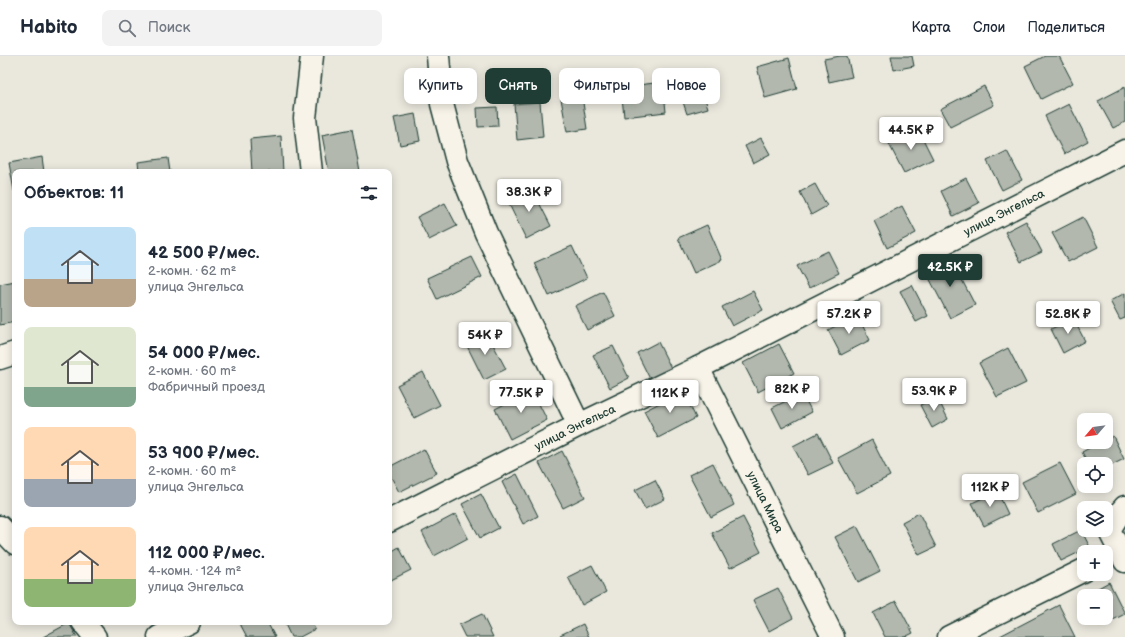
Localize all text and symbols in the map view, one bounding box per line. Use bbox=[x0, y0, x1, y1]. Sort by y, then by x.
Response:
search box bbox=[102, 10, 382, 46]
text: Habito bbox=[20, 16, 78, 39]
icon: search bbox=[116, 17, 138, 39]
text: Поиск bbox=[148, 18, 190, 37]
text: Карта bbox=[911, 19, 951, 36]
text: Слои bbox=[973, 19, 1005, 36]
text: Поделиться bbox=[1027, 19, 1105, 36]
chip: Купить bbox=[404, 68, 477, 104]
chip: Снять bbox=[485, 68, 551, 104]
chip: Фильтры bbox=[559, 68, 644, 104]
chip: Новое bbox=[652, 68, 720, 104]
pin: 44.5K ₽ bbox=[874, 117, 948, 151]
text: 44.5K ₽ bbox=[888, 122, 934, 138]
pin: 38.3K ₽ bbox=[492, 179, 566, 213]
icon: filters bbox=[358, 182, 380, 204]
text: Объектов: 11 bbox=[24, 183, 124, 203]
text: 38.3K ₽ bbox=[506, 184, 552, 200]
street label: улица Энгельса bbox=[961, 186, 1047, 240]
icon: home bbox=[56, 243, 104, 291]
text: 42 500 ₽/мес. bbox=[148, 243, 260, 263]
pin: 42.5K ₽ bbox=[913, 254, 987, 288]
text: 42.5K ₽ bbox=[927, 259, 973, 275]
text: 2-комн. · 62 m² bbox=[148, 263, 236, 279]
text: улица Энгельса bbox=[148, 279, 244, 295]
pin: 57.2K ₽ bbox=[812, 301, 886, 335]
pin: 52.8K ₽ bbox=[1031, 301, 1105, 335]
text: 57.2K ₽ bbox=[826, 306, 872, 322]
text: 52.8K ₽ bbox=[1045, 306, 1091, 322]
pin: 54K ₽ bbox=[457, 322, 513, 356]
text: 54K ₽ bbox=[467, 327, 503, 343]
icon: home bbox=[56, 343, 104, 391]
text: 54 000 ₽/мес. bbox=[148, 343, 260, 363]
text: 2-комн. · 60 m² bbox=[148, 363, 236, 379]
pin: 82K ₽ bbox=[764, 376, 820, 410]
pin: 53.9K ₽ bbox=[897, 378, 971, 412]
text: Фабричный проезд bbox=[148, 379, 265, 395]
pin: 77.5K ₽ bbox=[484, 380, 558, 414]
pin: 112K ₽ bbox=[637, 380, 703, 414]
text: 82K ₽ bbox=[774, 381, 810, 397]
text: 53.9K ₽ bbox=[911, 383, 957, 399]
text: 77.5K ₽ bbox=[499, 385, 543, 401]
text: 112K ₽ bbox=[651, 385, 689, 401]
street label: улица Энгельса bbox=[532, 402, 618, 454]
north arrow bbox=[1077, 413, 1113, 449]
map controls bbox=[1077, 413, 1113, 625]
icon: home bbox=[56, 443, 104, 491]
text: 53 900 ₽/мес. bbox=[148, 443, 259, 463]
button: locate bbox=[1077, 457, 1113, 493]
text: 2-комн. · 60 m² bbox=[148, 463, 236, 479]
street label: улица Мира bbox=[743, 469, 787, 536]
pin: 112K ₽ bbox=[957, 474, 1023, 508]
text: улица Энгельса bbox=[148, 479, 244, 495]
text: 112K ₽ bbox=[971, 479, 1009, 495]
button: layers bbox=[1077, 501, 1113, 537]
icon: home bbox=[56, 543, 104, 591]
text: 112 000 ₽/мес. bbox=[148, 543, 265, 563]
button: + bbox=[1077, 545, 1113, 581]
text: 4-комн. · 124 m² bbox=[148, 563, 241, 579]
text: улица Энгельса bbox=[148, 579, 244, 595]
button: − bbox=[1077, 589, 1113, 625]

